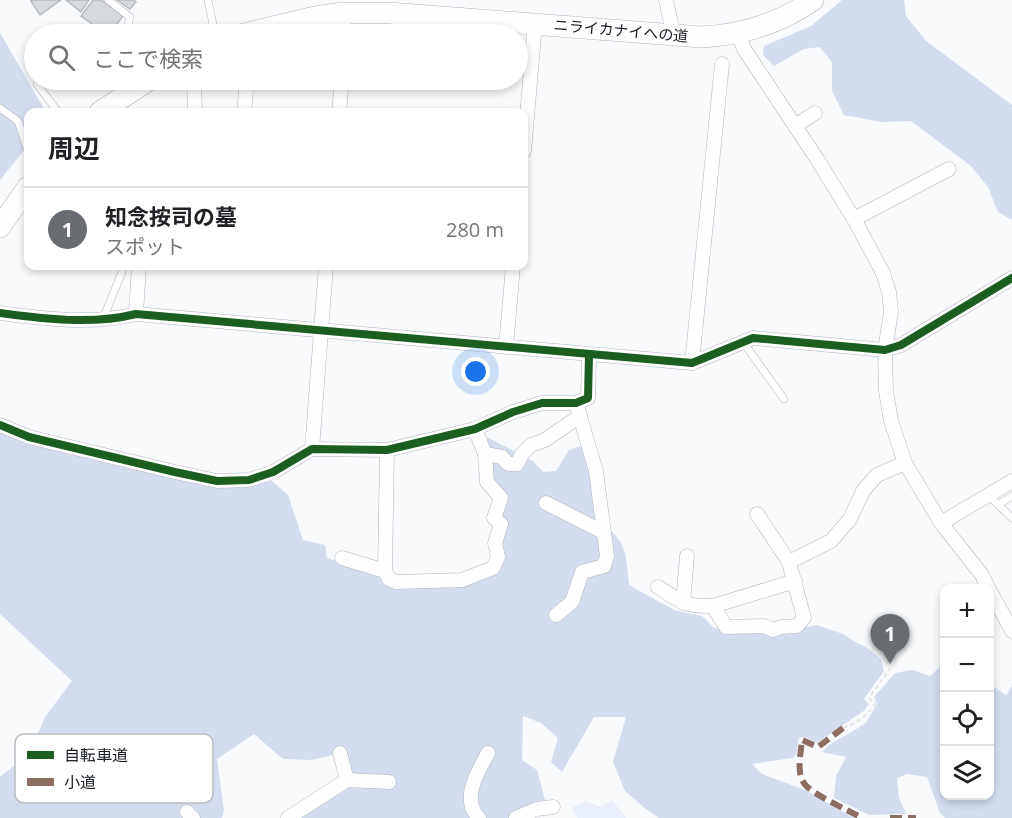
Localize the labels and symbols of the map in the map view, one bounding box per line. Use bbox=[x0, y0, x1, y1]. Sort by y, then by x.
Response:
street label: ニライカナイへの道 bbox=[553, 14, 689, 46]
your location bbox=[461, 357, 490, 386]
pin: 1 bbox=[870, 614, 910, 664]
legend bbox=[15, 734, 213, 803]
text: 自転車道 bbox=[64, 744, 128, 766]
text: 小道 bbox=[64, 771, 96, 793]

